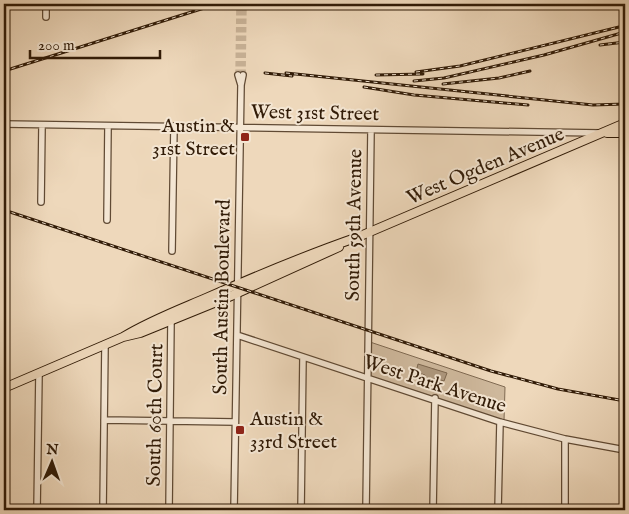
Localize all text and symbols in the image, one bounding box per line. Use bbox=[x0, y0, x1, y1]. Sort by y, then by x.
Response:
scale bar bbox=[30, 28, 160, 60]
text: 200 m bbox=[38, 36, 75, 55]
street label: West 31st Street bbox=[251, 100, 380, 127]
place label: Austin & 31st Street bbox=[152, 114, 235, 162]
street label: West Ogden Avenue bbox=[403, 122, 568, 211]
marker: Austin & 31st Street bbox=[239, 131, 251, 143]
street label: South 59th Avenue bbox=[341, 149, 368, 301]
street label: South Austin Boulevard bbox=[208, 199, 237, 395]
street label: South 60th Court bbox=[142, 343, 169, 487]
street label: West Park Avenue bbox=[360, 350, 509, 419]
place label: Austin & 33rd Street bbox=[249, 407, 337, 455]
marker: Austin & 33rd Street bbox=[234, 424, 246, 436]
north arrow bbox=[28, 436, 78, 486]
text: N bbox=[45, 441, 59, 459]

